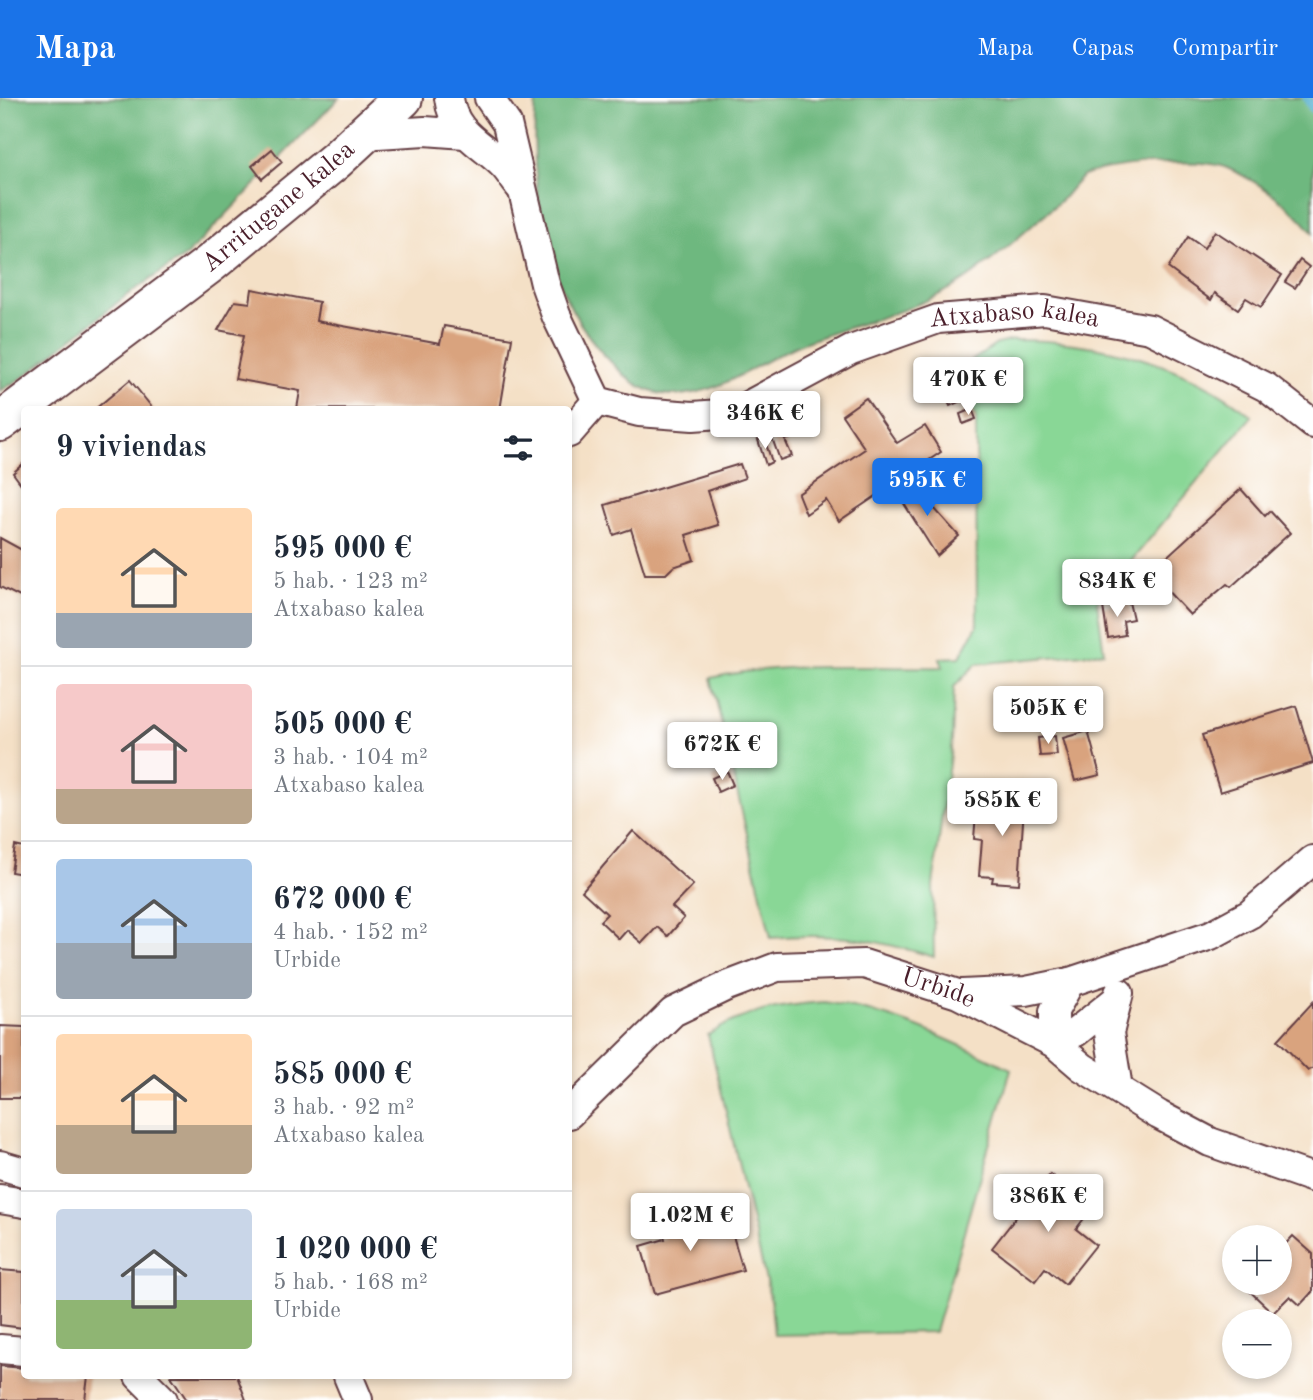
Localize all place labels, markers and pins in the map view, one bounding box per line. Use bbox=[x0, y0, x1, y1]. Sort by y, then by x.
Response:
pin: 470K € bbox=[911, 358, 1025, 417]
pin: 346K € bbox=[708, 392, 822, 451]
pin: 595K € bbox=[870, 458, 984, 518]
pin: 834K € bbox=[1060, 560, 1174, 619]
pin: 505K € bbox=[991, 686, 1105, 746]
pin: 672K € bbox=[665, 722, 779, 782]
pin: 585K € bbox=[945, 778, 1059, 838]
pin: 386K € bbox=[991, 1174, 1105, 1234]
pin: 1.02M € bbox=[625, 1194, 755, 1253]

